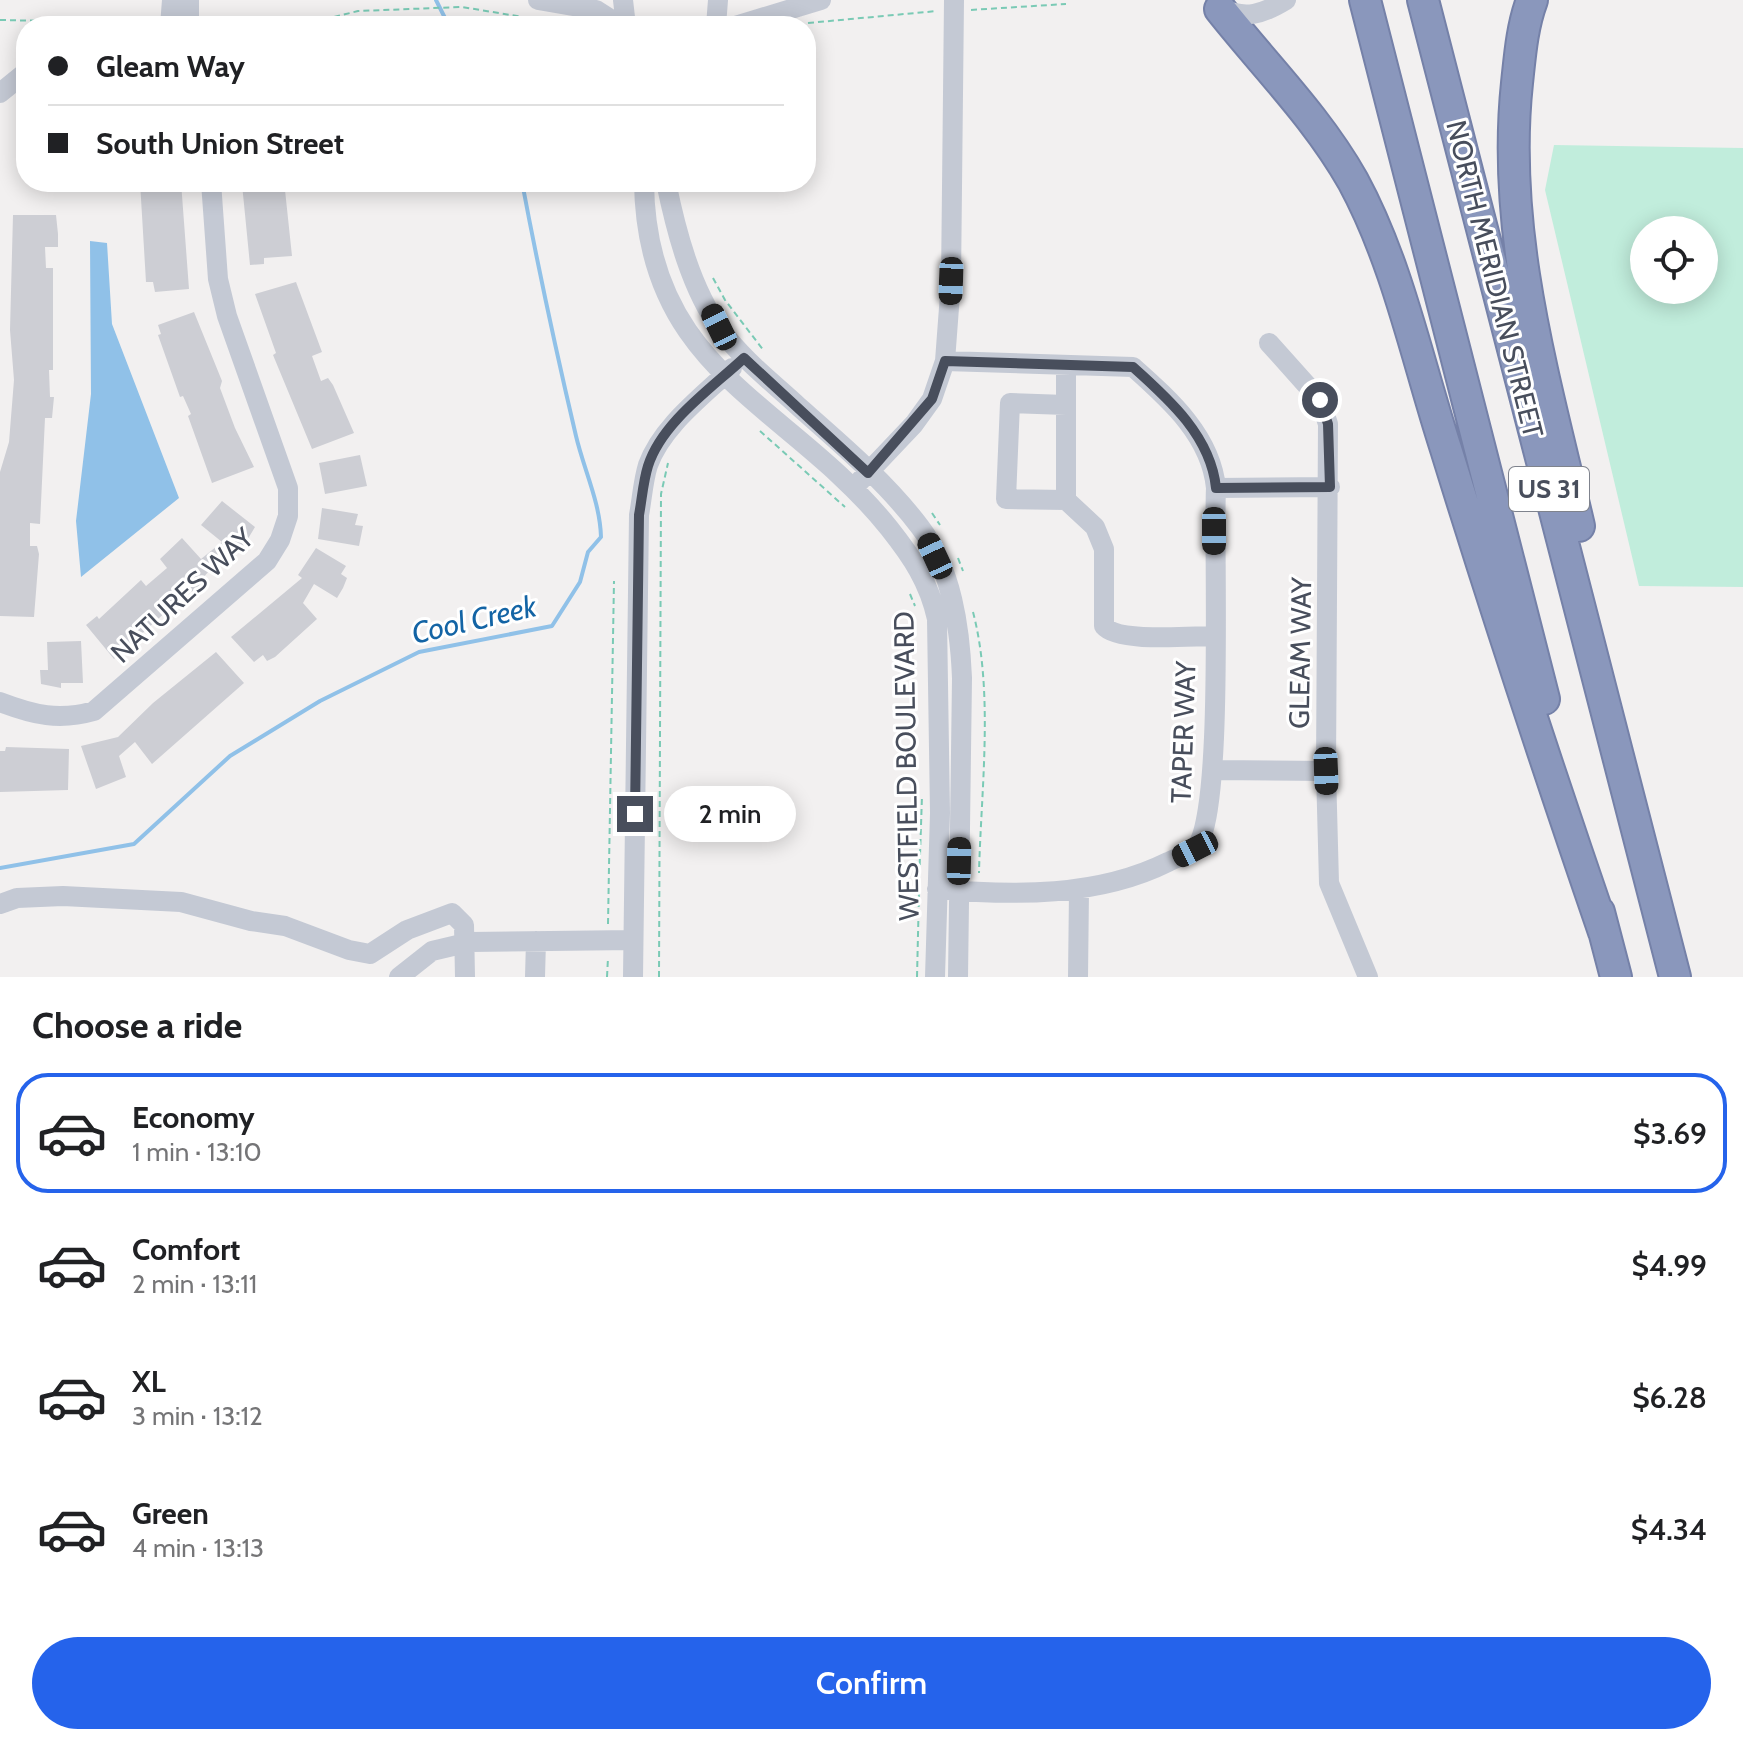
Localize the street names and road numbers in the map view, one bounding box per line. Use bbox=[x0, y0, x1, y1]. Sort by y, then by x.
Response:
street label: NORTH MERIDIAN STREET bbox=[1439, 117, 1551, 441]
road number: US 31 bbox=[1509, 467, 1589, 511]
street label: NATURES WAY bbox=[104, 520, 261, 670]
street label: GLEAM WAY bbox=[1282, 576, 1318, 729]
street label: WESTFIELD BOULEVARD bbox=[886, 611, 926, 921]
street label: TAPER WAY bbox=[1164, 659, 1203, 804]

